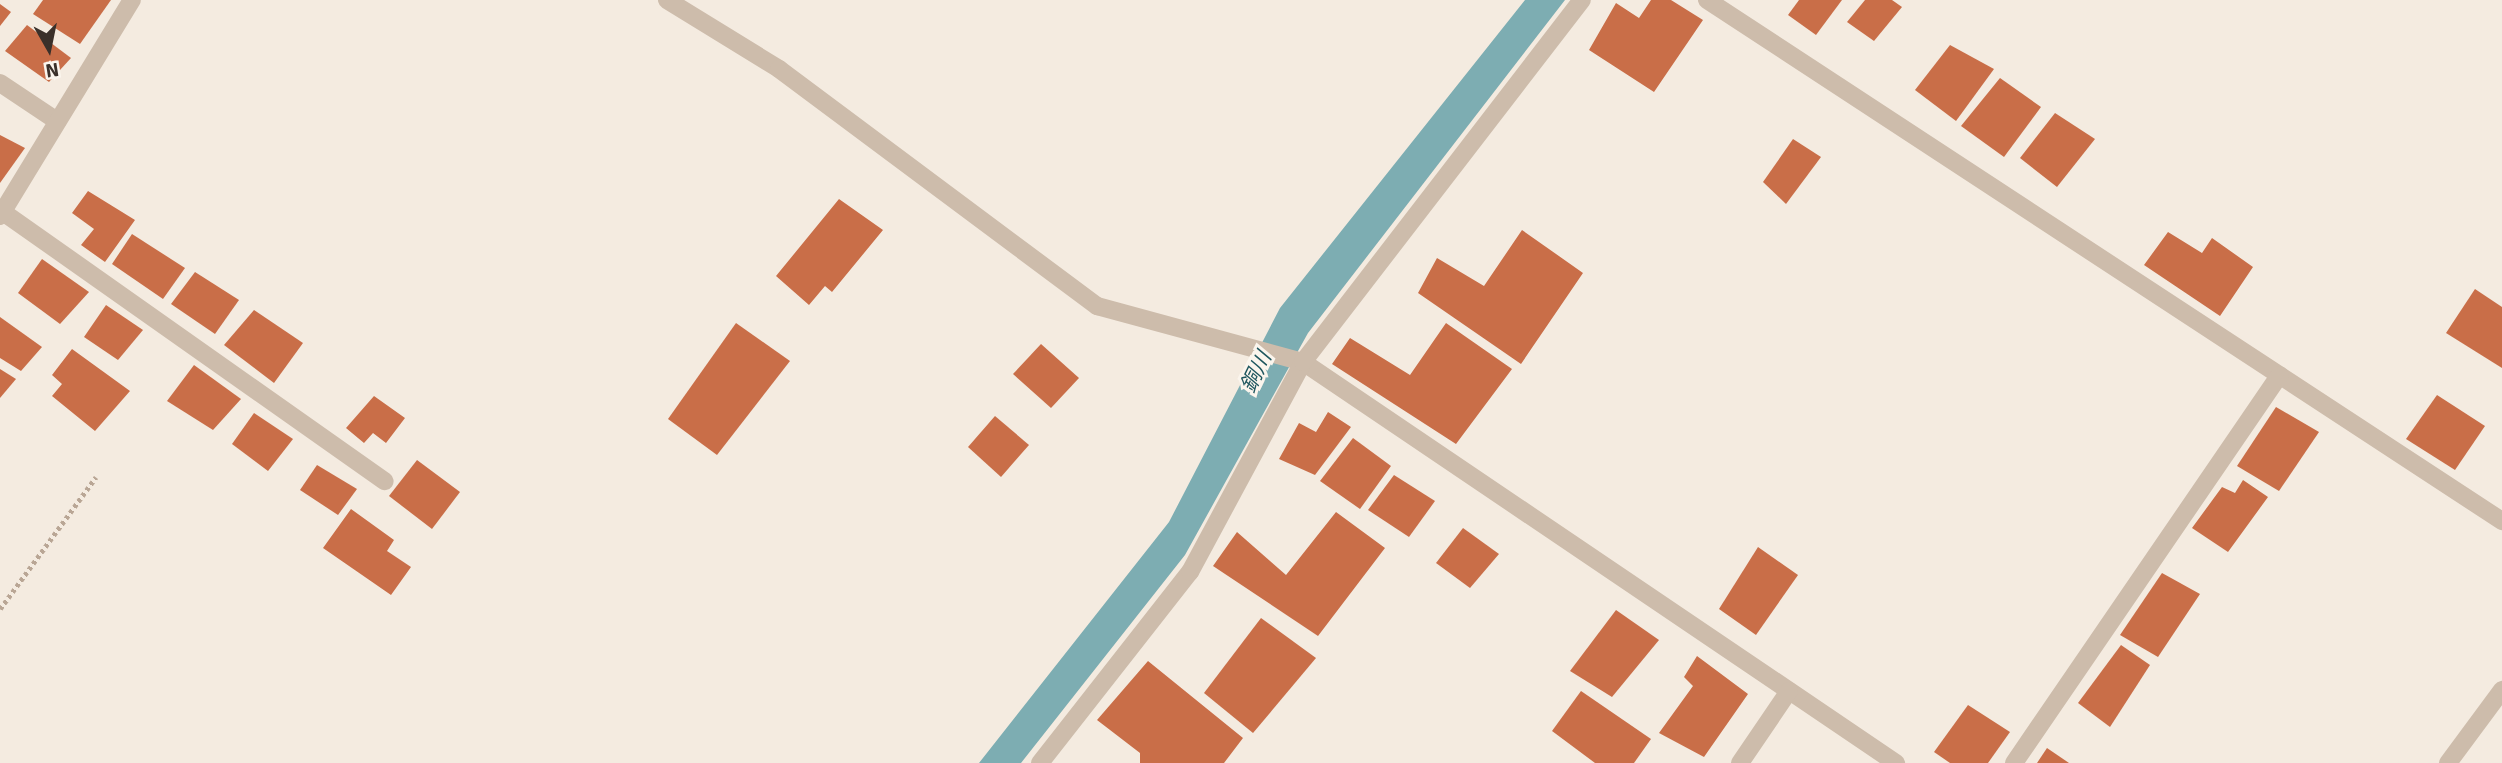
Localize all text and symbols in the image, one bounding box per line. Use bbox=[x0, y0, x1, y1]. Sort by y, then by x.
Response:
north arrow bbox=[14, 14, 84, 84]
text: N bbox=[44, 57, 61, 83]
water label: 銅川 bbox=[1235, 348, 1277, 396]

